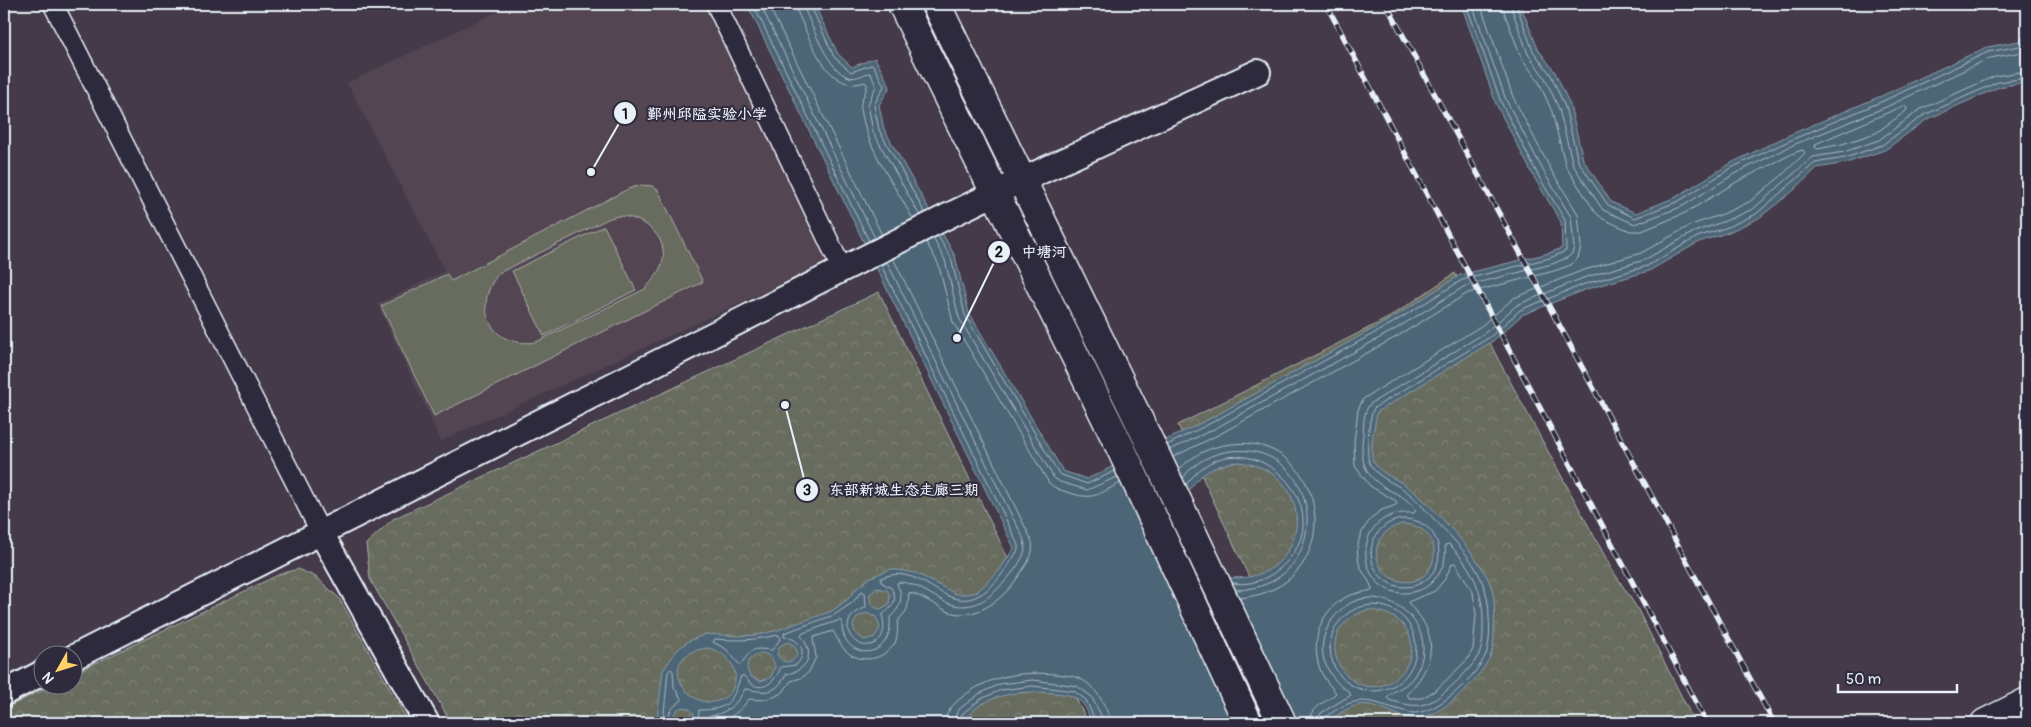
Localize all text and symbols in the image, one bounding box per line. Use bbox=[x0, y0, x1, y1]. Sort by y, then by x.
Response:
callout: 鄞州邱隘实验小学 bbox=[612, 98, 777, 128]
text: 1 bbox=[622, 105, 628, 124]
text: 鄞州邱隘实验小学 bbox=[647, 105, 767, 124]
callout: 中塘河 bbox=[987, 237, 1077, 267]
text: 2 bbox=[995, 243, 1003, 262]
text: 中塘河 bbox=[1021, 243, 1067, 262]
callout: 东部新城生态走廊三期 bbox=[794, 475, 989, 505]
text: 3 bbox=[803, 481, 811, 500]
text: 东部新城生态走廊三期 bbox=[829, 481, 979, 500]
north arrow bbox=[32, 644, 82, 694]
scale bar bbox=[1838, 662, 1957, 694]
text: N bbox=[39, 669, 58, 687]
text: 50 m bbox=[1846, 670, 1881, 689]

